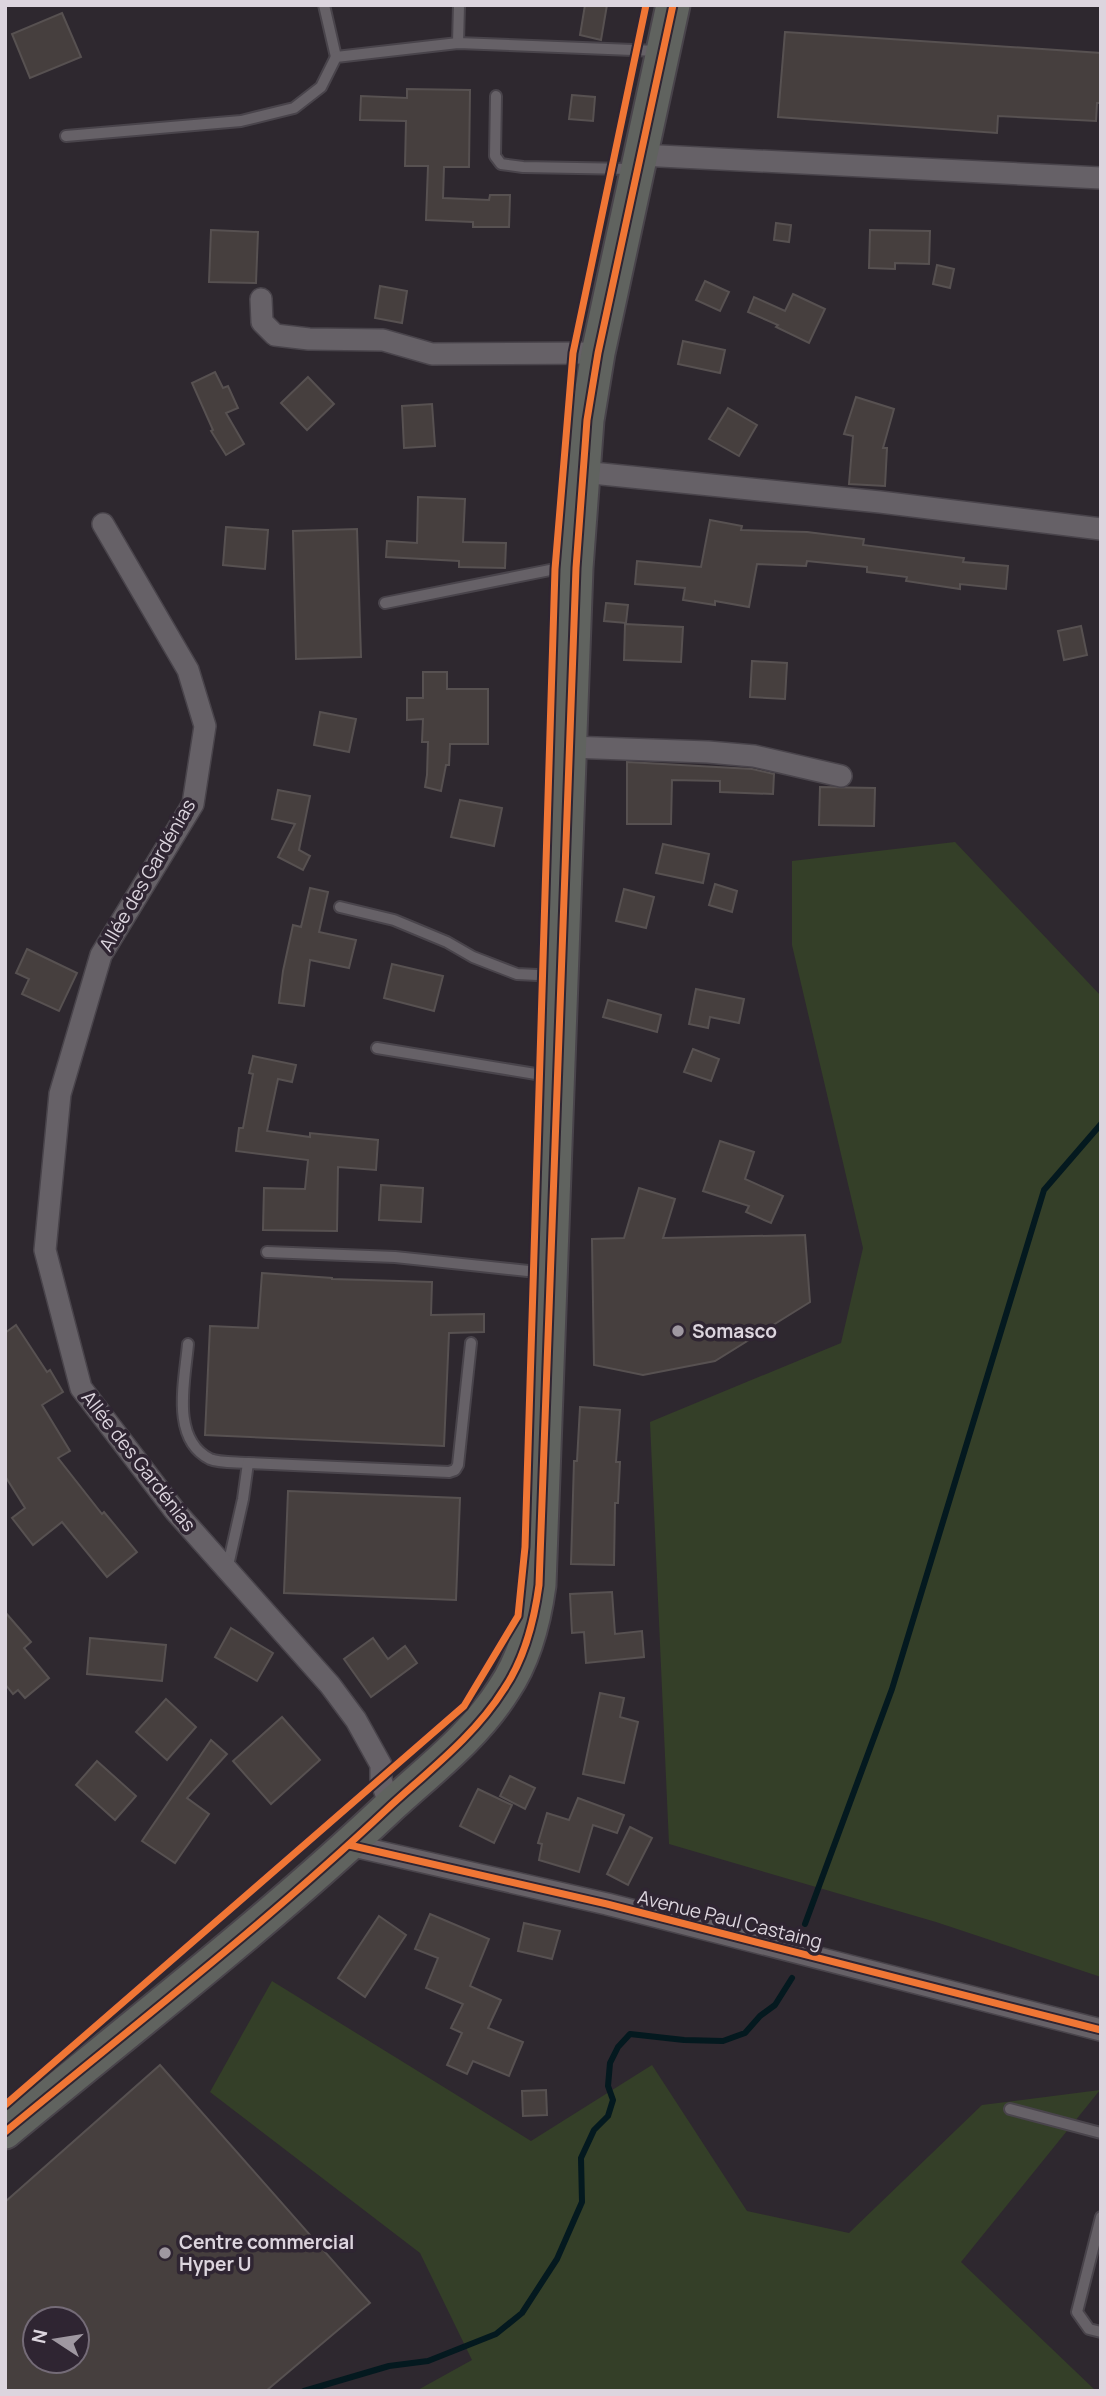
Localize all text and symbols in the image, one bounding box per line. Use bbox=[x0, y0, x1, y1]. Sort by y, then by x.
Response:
street label: Allée des Gardénias bbox=[93, 794, 201, 956]
place label: Somasco bbox=[692, 1318, 777, 1344]
marker: Somasco bbox=[670, 1323, 686, 1339]
street label: Allée des Gardénias bbox=[76, 1385, 202, 1537]
street label: Avenue Paul Castaing bbox=[635, 1883, 825, 1955]
place label: Centre commercial Hyper U bbox=[179, 2229, 354, 2277]
marker: Centre commercial Hyper U bbox=[157, 2245, 173, 2261]
north arrow bbox=[21, 2305, 91, 2375]
text: N bbox=[25, 2327, 54, 2346]

